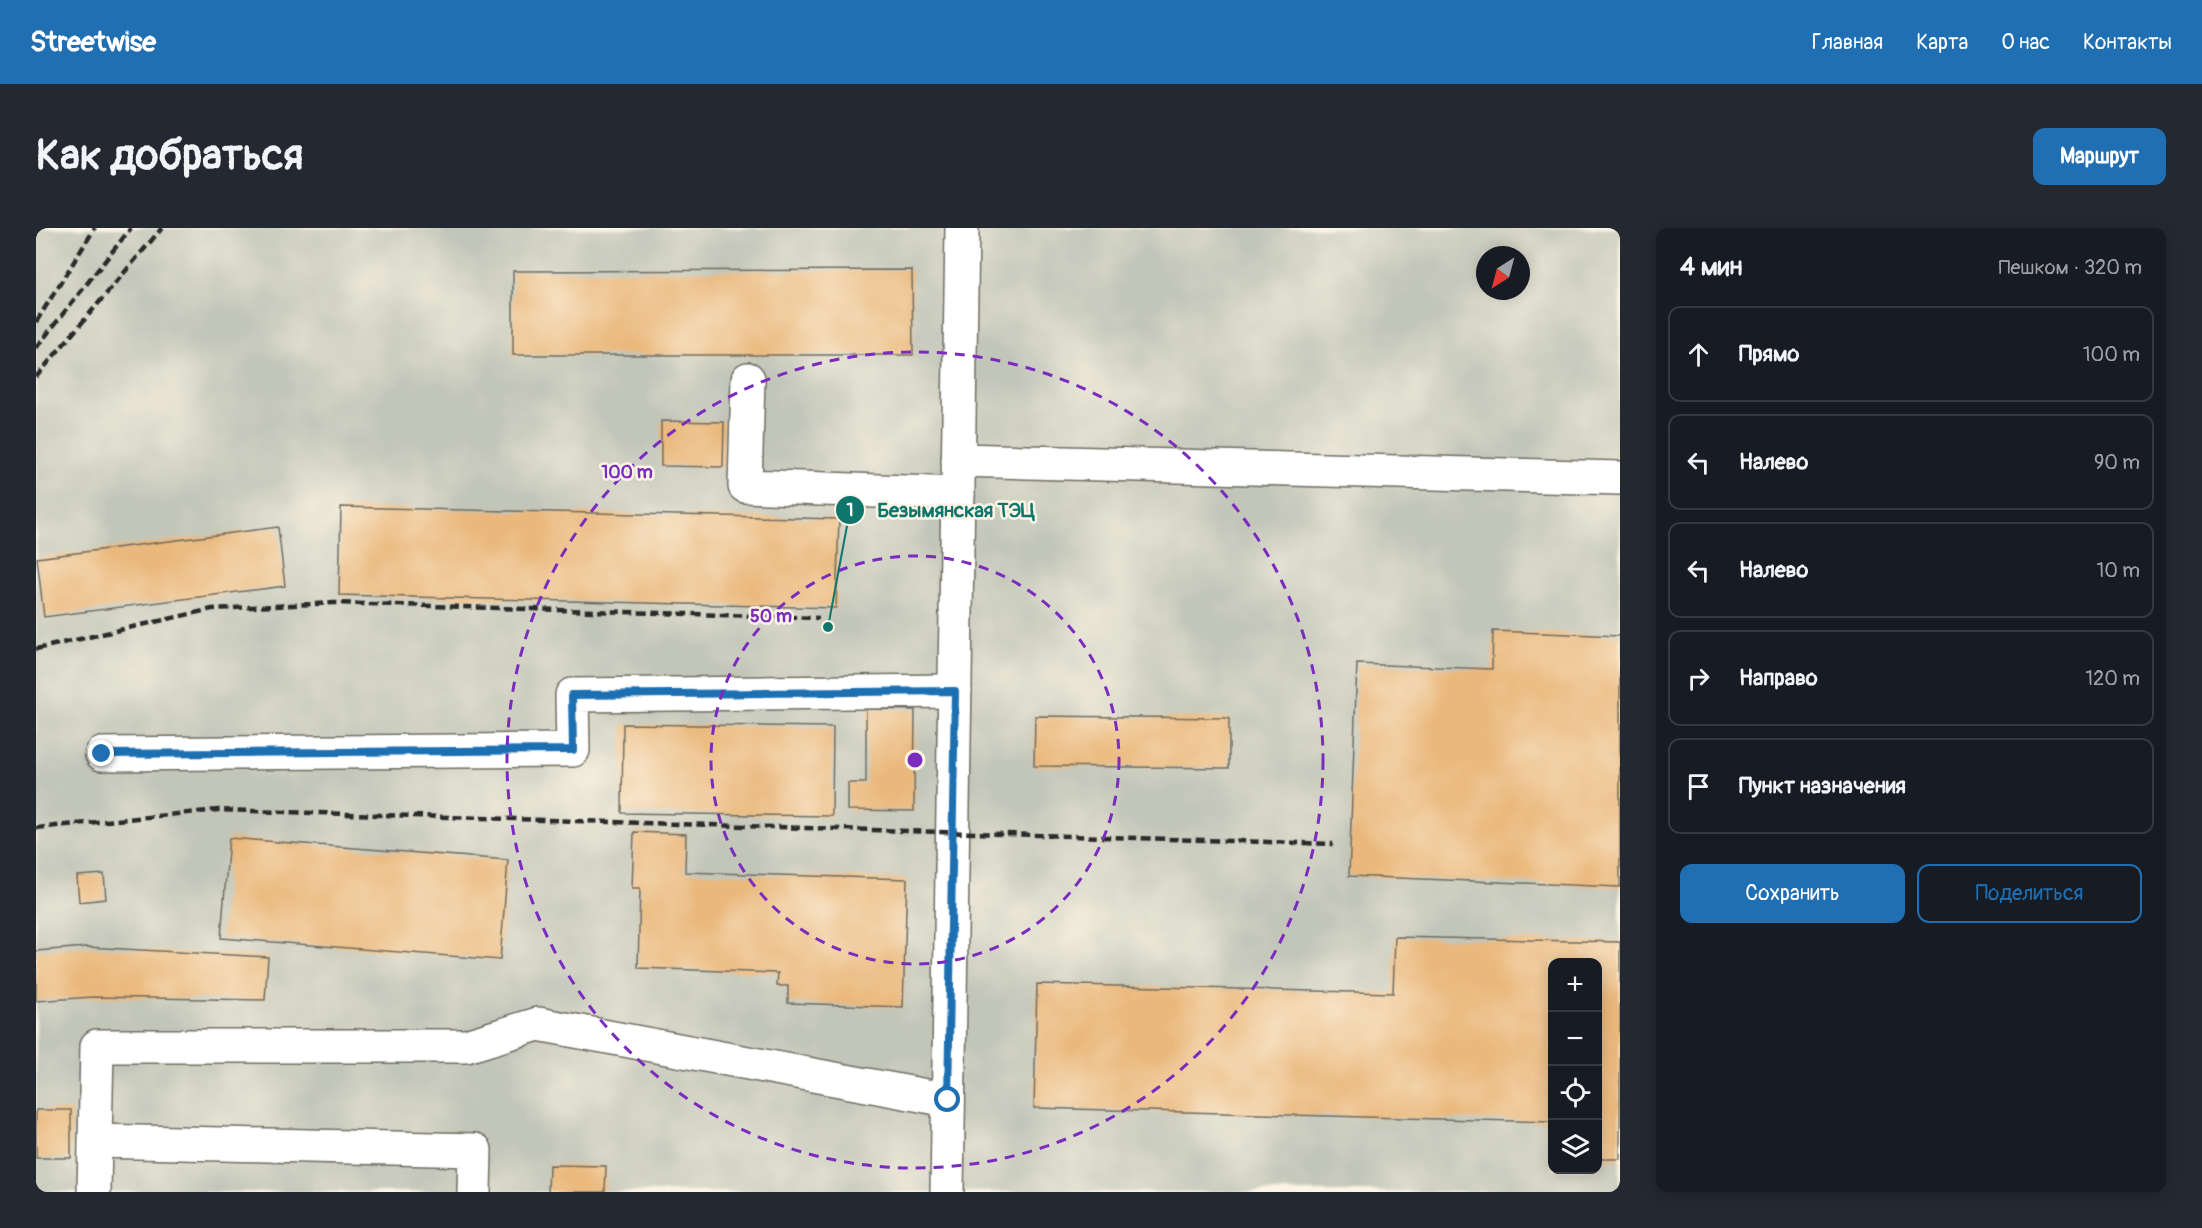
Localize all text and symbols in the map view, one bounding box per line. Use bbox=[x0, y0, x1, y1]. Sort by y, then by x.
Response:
text: Streetwise bbox=[30, 25, 156, 60]
text: Главная bbox=[1812, 29, 1883, 56]
text: Карта bbox=[1916, 29, 1968, 56]
text: О нас bbox=[2001, 29, 2050, 56]
text: Контакты bbox=[2083, 29, 2172, 56]
button: Маршрут bbox=[2033, 128, 2166, 185]
text: Как добраться bbox=[36, 130, 303, 182]
north arrow bbox=[1476, 246, 1530, 300]
text: 4 мин bbox=[1680, 251, 1742, 283]
text: Пешком · 320 m bbox=[1999, 255, 2142, 280]
icon: ahead bbox=[1682, 338, 1715, 371]
text: Прямо bbox=[1739, 340, 1799, 368]
text: 100 m bbox=[2083, 342, 2140, 367]
icon: left bbox=[1682, 446, 1715, 479]
text: Налево bbox=[1739, 448, 1808, 476]
text: 90 m bbox=[2094, 450, 2140, 475]
text: 100 m bbox=[601, 461, 653, 484]
callout: Безымянская ТЭЦ bbox=[835, 491, 1047, 529]
text: Безымянская ТЭЦ bbox=[877, 498, 1036, 523]
text: 1 bbox=[846, 499, 854, 522]
icon: left bbox=[1682, 554, 1715, 587]
text: Налево bbox=[1739, 556, 1808, 584]
text: 10 m bbox=[2096, 558, 2140, 583]
text: 50 m bbox=[750, 605, 792, 628]
icon: right bbox=[1682, 662, 1715, 695]
text: Направо bbox=[1739, 664, 1818, 692]
text: 120 m bbox=[2085, 666, 2140, 691]
route end bbox=[88, 740, 114, 766]
centre of rings bbox=[905, 750, 925, 770]
icon: arrive bbox=[1682, 770, 1715, 803]
text: Пункт назначения bbox=[1739, 772, 1906, 800]
button: Сохранить bbox=[1680, 864, 1905, 923]
button: Поделиться bbox=[1917, 864, 2142, 923]
map controls bbox=[1548, 958, 1602, 1174]
button: + bbox=[1548, 958, 1602, 1012]
button: − bbox=[1548, 1012, 1602, 1066]
button: locate bbox=[1548, 1066, 1602, 1120]
route start bbox=[934, 1086, 960, 1112]
button: layers bbox=[1548, 1120, 1602, 1174]

